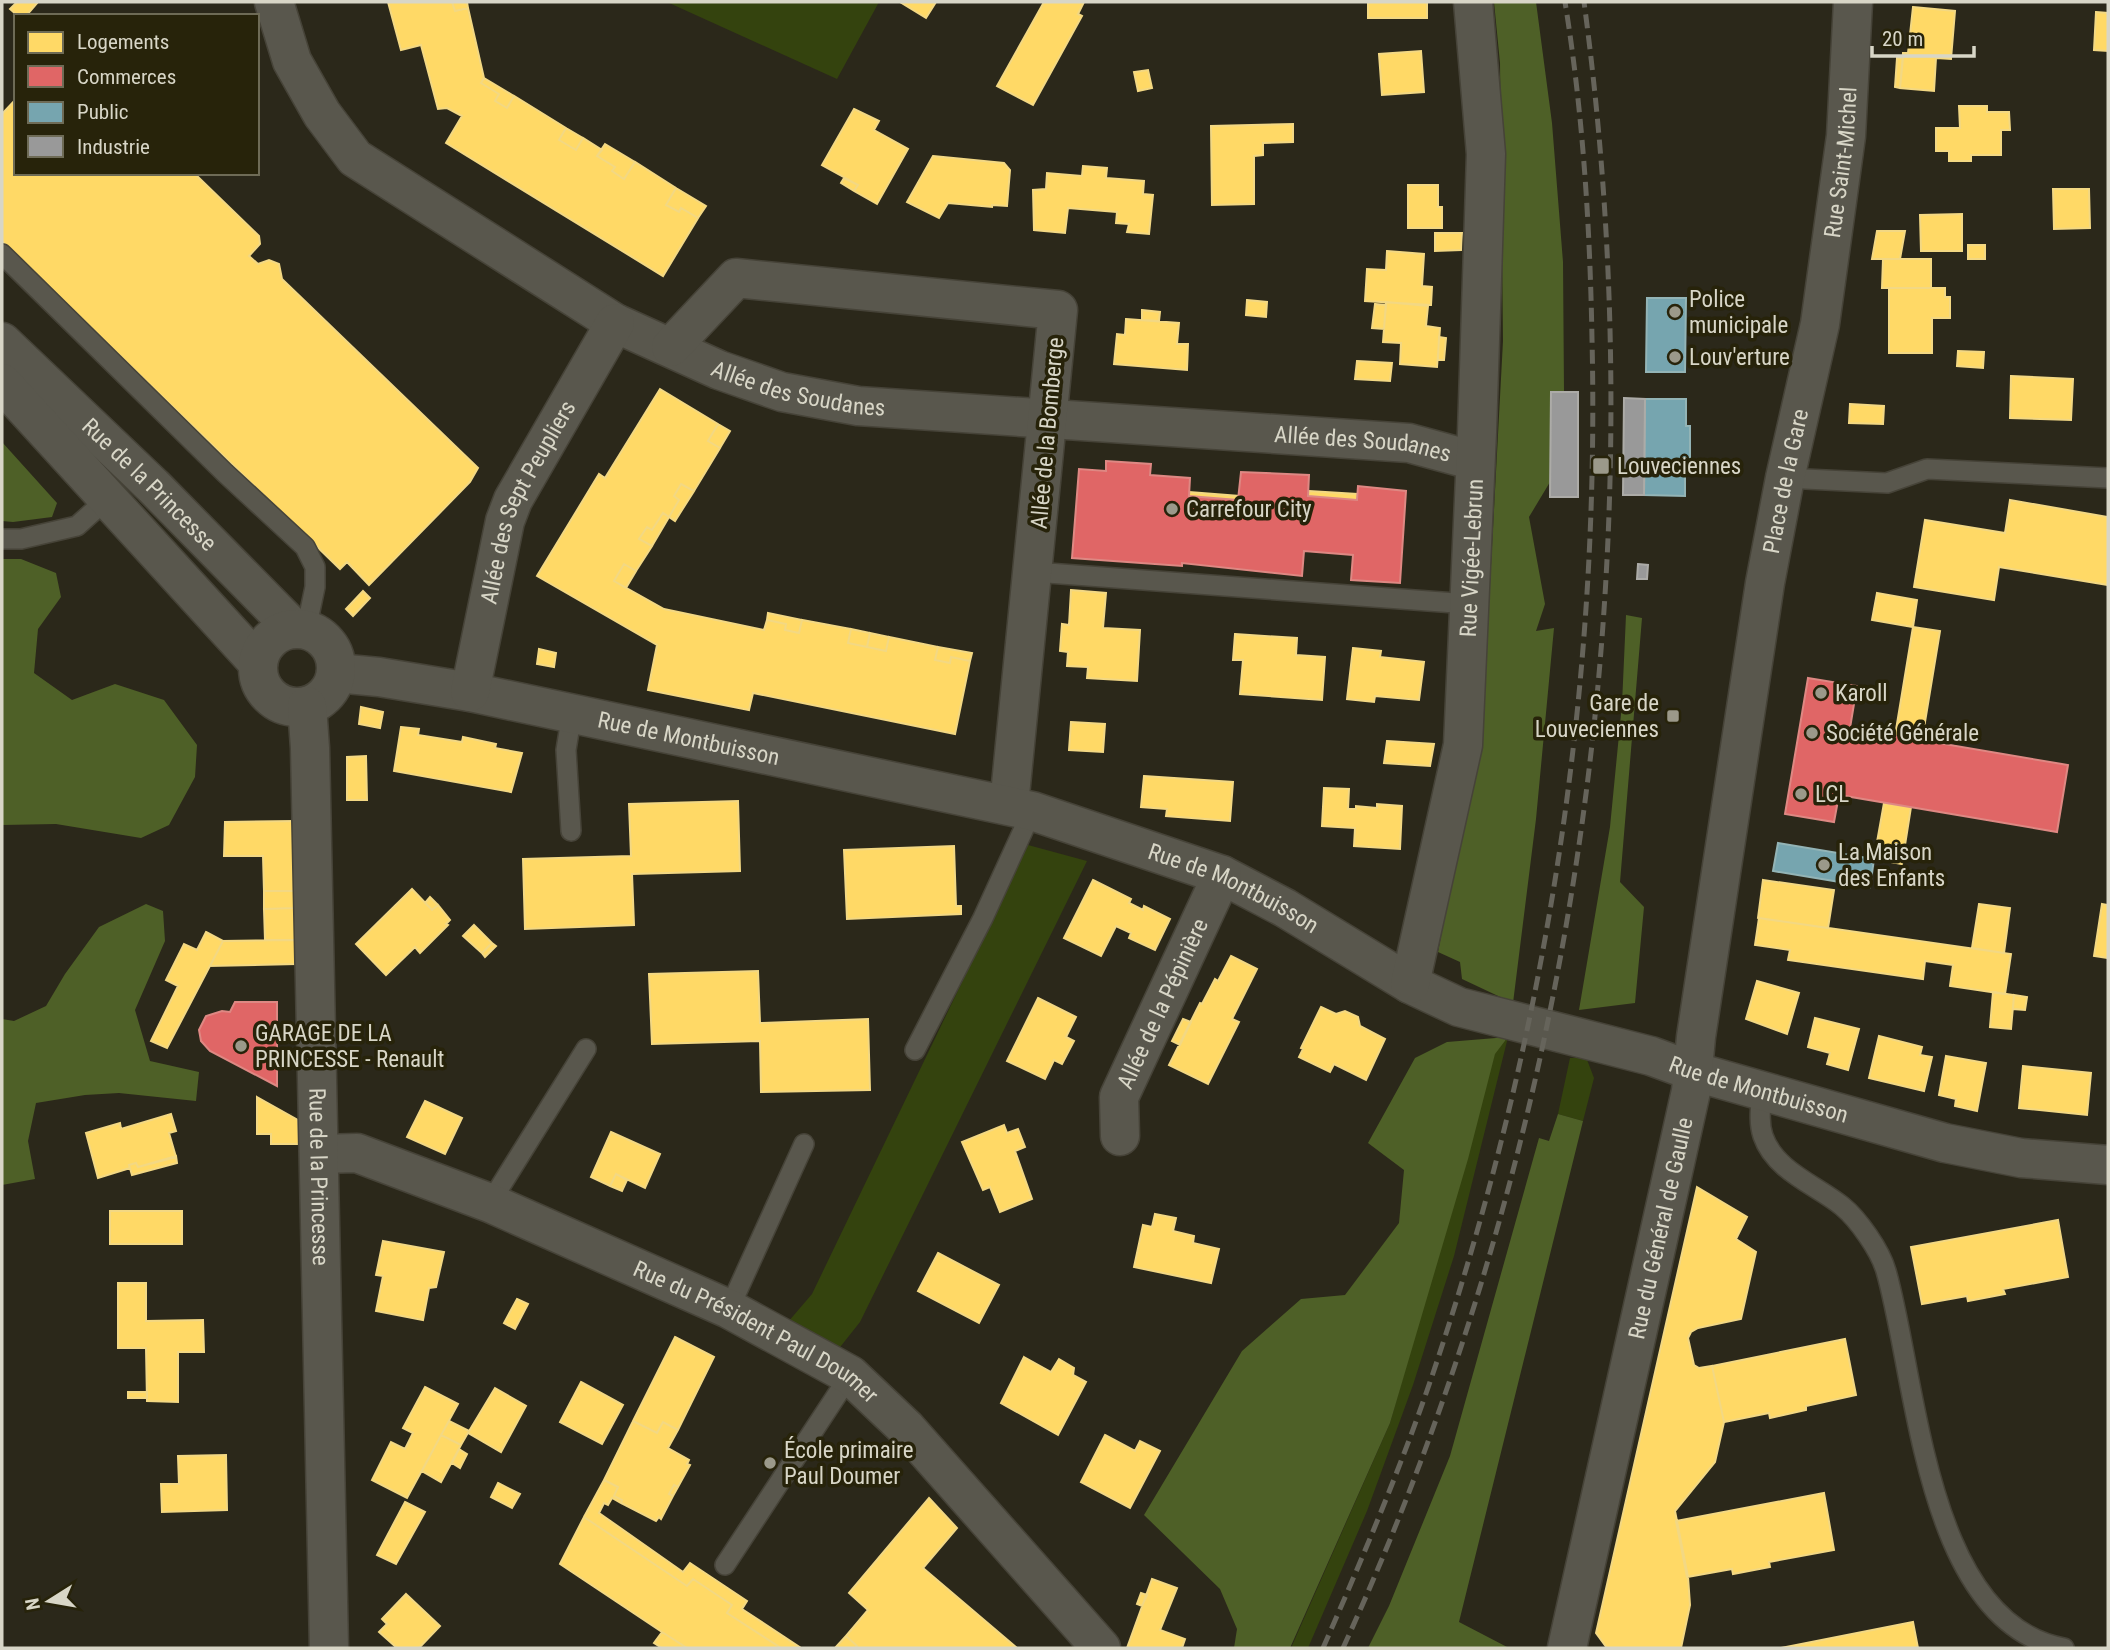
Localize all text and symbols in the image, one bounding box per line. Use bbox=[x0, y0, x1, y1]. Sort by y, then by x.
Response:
legend bbox=[14, 14, 259, 175]
scale bar bbox=[1872, 14, 1974, 58]
text: 20 m bbox=[1882, 27, 1923, 51]
text: Logements bbox=[77, 30, 169, 54]
text: Commerces bbox=[77, 65, 176, 89]
street label: Rue Saint-Michel bbox=[1819, 86, 1863, 240]
text: Public bbox=[77, 100, 129, 124]
text: Industrie bbox=[77, 135, 150, 159]
place label: Police municipale bbox=[1689, 286, 1788, 339]
marker: Police municipale bbox=[1667, 304, 1683, 320]
street label: Allée de la Bomberge bbox=[1026, 336, 1069, 530]
place label: Louv'erture bbox=[1689, 344, 1790, 371]
marker: Louv'erture bbox=[1667, 349, 1683, 365]
street label: Allée des Soudanes bbox=[707, 355, 886, 422]
street label: Allée des Sept Peupliers bbox=[475, 396, 581, 606]
street label: Place de la Gare bbox=[1758, 406, 1814, 556]
street label: Rue de la Princesse bbox=[76, 413, 222, 557]
street label: Allée des Soudanes bbox=[1273, 421, 1454, 468]
place label: Louveciennes bbox=[1617, 453, 1741, 480]
marker: Louveciennes bbox=[1591, 456, 1611, 476]
street label: Rue Vigée-Lebrun bbox=[1455, 478, 1489, 638]
place label: Carrefour City bbox=[1186, 496, 1312, 523]
marker: Carrefour City bbox=[1164, 501, 1180, 517]
place label: Karoll bbox=[1835, 680, 1887, 707]
marker: Karoll bbox=[1813, 685, 1829, 701]
place label: Gare de Louveciennes bbox=[1535, 690, 1659, 743]
street label: Rue de Montbuisson bbox=[595, 706, 782, 771]
marker: Gare de Louveciennes bbox=[1665, 708, 1681, 724]
place label: Société Générale bbox=[1826, 720, 1979, 747]
marker: Société Générale bbox=[1804, 725, 1820, 741]
place label: LCL bbox=[1815, 781, 1849, 808]
marker: LCL bbox=[1793, 786, 1809, 802]
street label: Rue de Montbuisson bbox=[1145, 838, 1323, 939]
place label: La Maison des Enfants bbox=[1838, 839, 1945, 892]
marker: La Maison des Enfants bbox=[1816, 857, 1832, 873]
street label: Allée de la Pépinière bbox=[1112, 914, 1214, 1093]
place label: GARAGE DE LA PRINCESSE - Renault bbox=[255, 1020, 444, 1073]
marker: GARAGE DE LA PRINCESSE - Renault bbox=[233, 1038, 249, 1054]
street label: Rue de Montbuisson bbox=[1665, 1051, 1851, 1129]
street label: Rue de la Princesse bbox=[303, 1088, 334, 1266]
street label: Rue du Général de Gaulle bbox=[1623, 1115, 1699, 1342]
street label: Rue du Président Paul Doumer bbox=[629, 1255, 884, 1409]
place label: École primaire Paul Doumer bbox=[784, 1436, 914, 1490]
marker: École primaire Paul Doumer bbox=[762, 1455, 778, 1471]
north arrow bbox=[14, 1566, 84, 1636]
text: N bbox=[20, 1596, 45, 1612]

